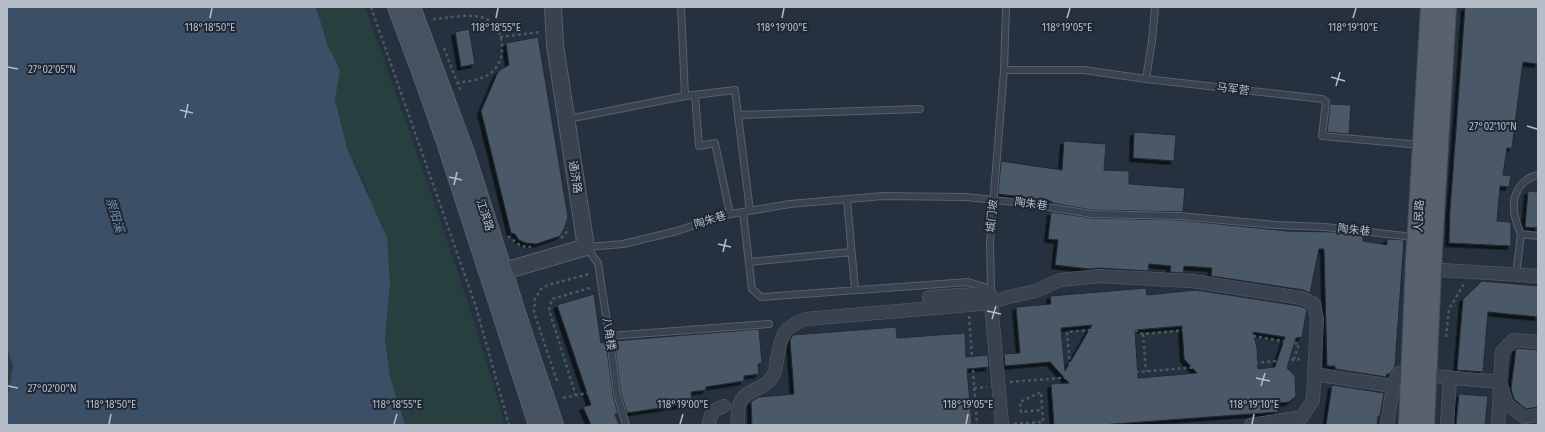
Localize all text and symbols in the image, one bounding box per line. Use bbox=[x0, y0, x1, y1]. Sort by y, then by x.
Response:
text: 118°18'50"E bbox=[185, 22, 235, 34]
text: 118°18'55"E bbox=[471, 22, 521, 34]
text: 118°19'00"E bbox=[756, 22, 808, 34]
text: 118°19'05"E bbox=[1042, 22, 1092, 34]
text: 118°19'10"E bbox=[1328, 22, 1378, 34]
text: 27°02'05"N bbox=[28, 64, 76, 76]
street label: 马军营 bbox=[1216, 81, 1250, 97]
text: 27°02'10"N bbox=[1469, 121, 1517, 133]
street label: 通济路 bbox=[566, 160, 584, 194]
street label: 陶朱巷 bbox=[1014, 195, 1048, 213]
water label: 崇阳溪 bbox=[103, 196, 128, 236]
street label: 江滨路 bbox=[474, 197, 496, 233]
street label: 城门坡 bbox=[984, 199, 1000, 233]
street label: 人民路 bbox=[1412, 199, 1426, 233]
street label: 陶朱巷 bbox=[692, 209, 728, 231]
street label: 陶朱巷 bbox=[1337, 222, 1371, 238]
street label: 八角楼 bbox=[600, 317, 618, 351]
text: 27°02'00"N bbox=[28, 383, 77, 395]
text: 118°18'50"E bbox=[86, 399, 136, 411]
text: 118°18'55"E bbox=[372, 399, 422, 411]
text: 118°19'00"E bbox=[657, 399, 709, 411]
text: 118°19'05"E bbox=[943, 399, 993, 411]
text: 118°19'10"E bbox=[1229, 399, 1279, 411]

